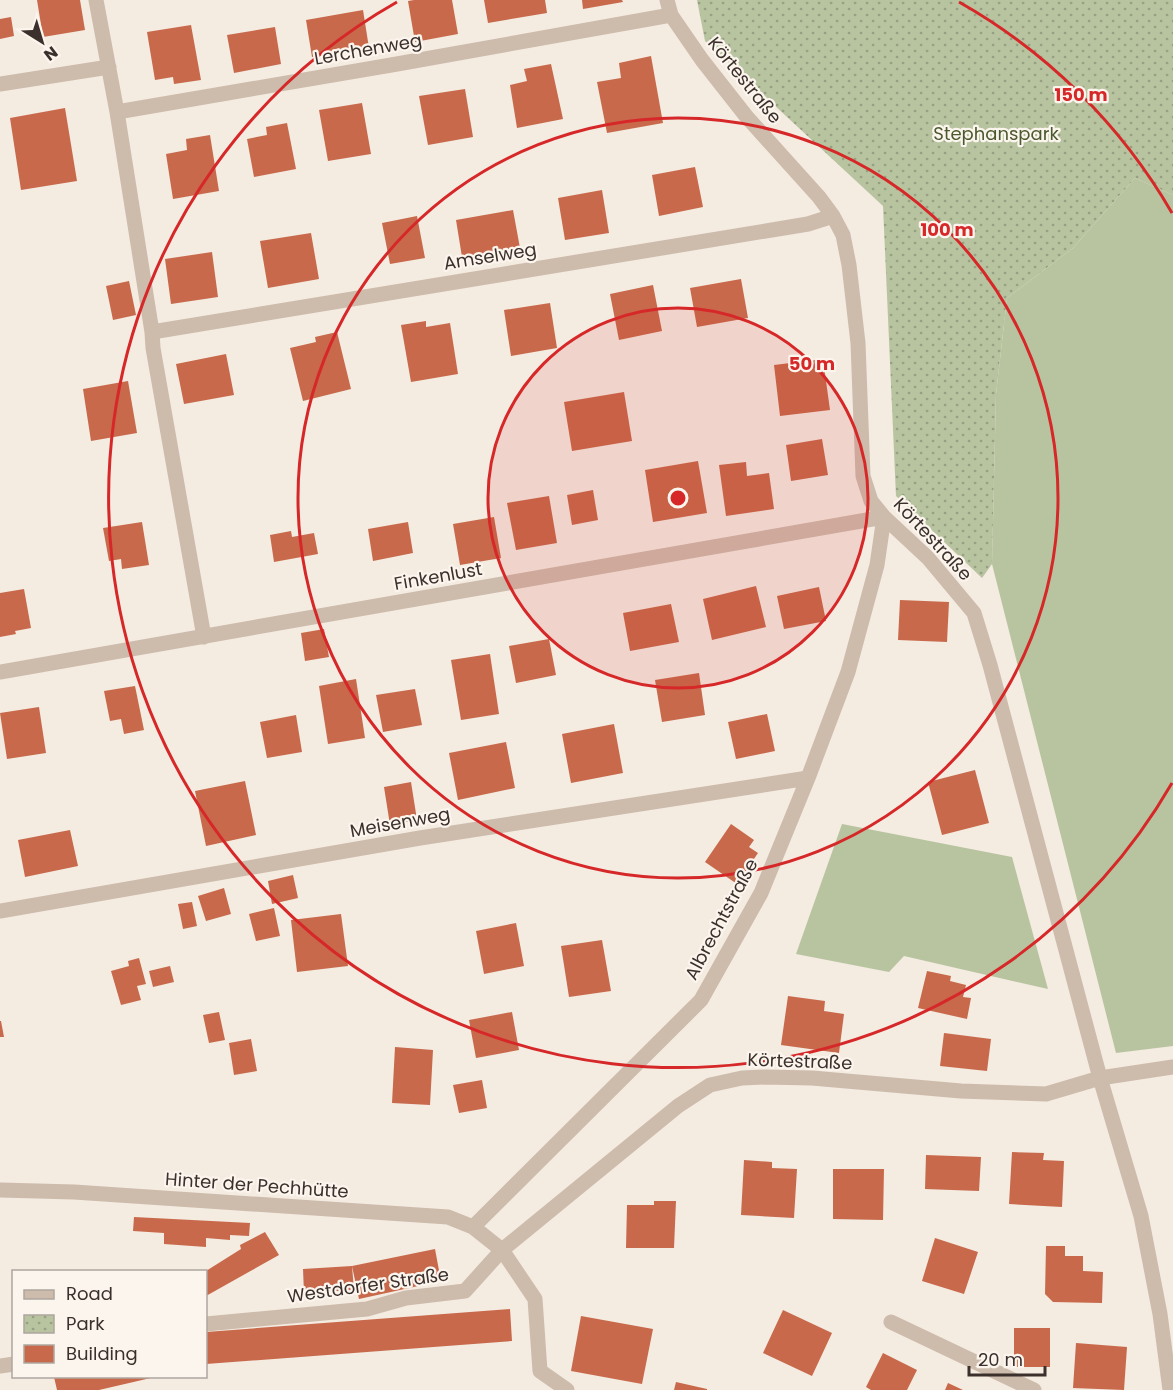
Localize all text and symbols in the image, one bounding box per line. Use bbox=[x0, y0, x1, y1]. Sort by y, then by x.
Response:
north arrow bbox=[12, 12, 72, 72]
street label: Lerchenweg bbox=[312, 27, 424, 71]
street label: Körtestraße bbox=[702, 31, 788, 129]
text: N bbox=[39, 41, 62, 66]
text: 150 m bbox=[1054, 82, 1108, 107]
park label: Stephanspark bbox=[933, 121, 1059, 146]
text: 100 m bbox=[920, 217, 974, 242]
street label: Amselweg bbox=[442, 236, 538, 276]
text: 50 m bbox=[789, 351, 835, 376]
centre of rings bbox=[668, 488, 688, 508]
street label: Körtestraße bbox=[888, 492, 978, 586]
street label: Finkenlust bbox=[392, 556, 484, 596]
street label: Meisenweg bbox=[348, 801, 452, 843]
street label: Albrechtstraße bbox=[679, 854, 763, 984]
street label: Körtestraße bbox=[747, 1047, 853, 1075]
street label: Hinter der Pechhütte bbox=[164, 1166, 350, 1204]
street label: Westdorfer Straße bbox=[285, 1261, 451, 1309]
legend bbox=[12, 1270, 207, 1378]
text: Road bbox=[66, 1281, 113, 1306]
text: Park bbox=[66, 1311, 105, 1336]
scale bar bbox=[969, 1339, 1046, 1377]
text: Building bbox=[66, 1341, 138, 1366]
text: 20 m bbox=[978, 1347, 1023, 1372]

